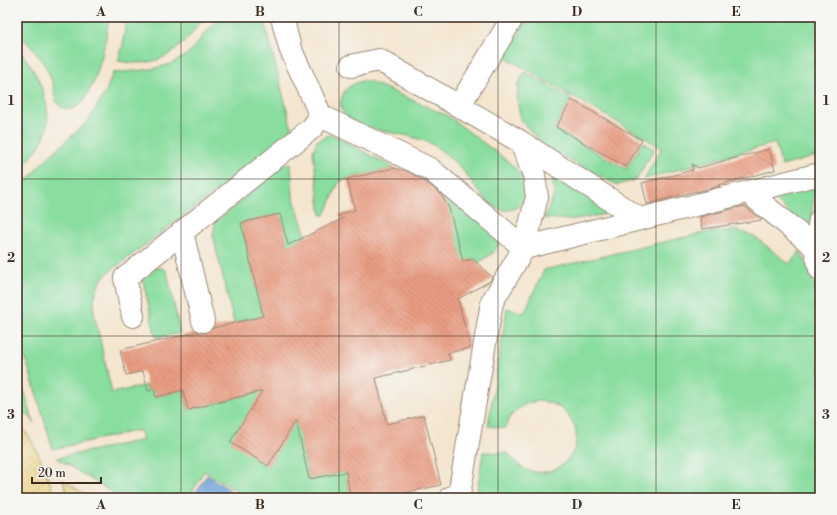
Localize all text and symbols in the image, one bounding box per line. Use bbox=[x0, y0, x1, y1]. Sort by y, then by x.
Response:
text: A bbox=[95, 4, 106, 20]
text: B bbox=[255, 4, 265, 20]
text: C bbox=[413, 4, 423, 20]
text: D bbox=[572, 4, 582, 20]
text: E bbox=[731, 4, 741, 20]
text: 1 bbox=[8, 93, 15, 109]
text: 1 bbox=[823, 93, 830, 109]
text: 2 bbox=[7, 250, 15, 266]
text: 2 bbox=[822, 250, 830, 266]
text: 3 bbox=[7, 407, 15, 423]
text: 3 bbox=[822, 407, 830, 423]
scale bar bbox=[32, 459, 101, 485]
text: 20 m bbox=[38, 466, 66, 481]
text: A bbox=[95, 497, 106, 513]
text: B bbox=[255, 497, 265, 513]
text: C bbox=[413, 497, 423, 513]
text: D bbox=[572, 497, 582, 513]
text: E bbox=[731, 497, 741, 513]

